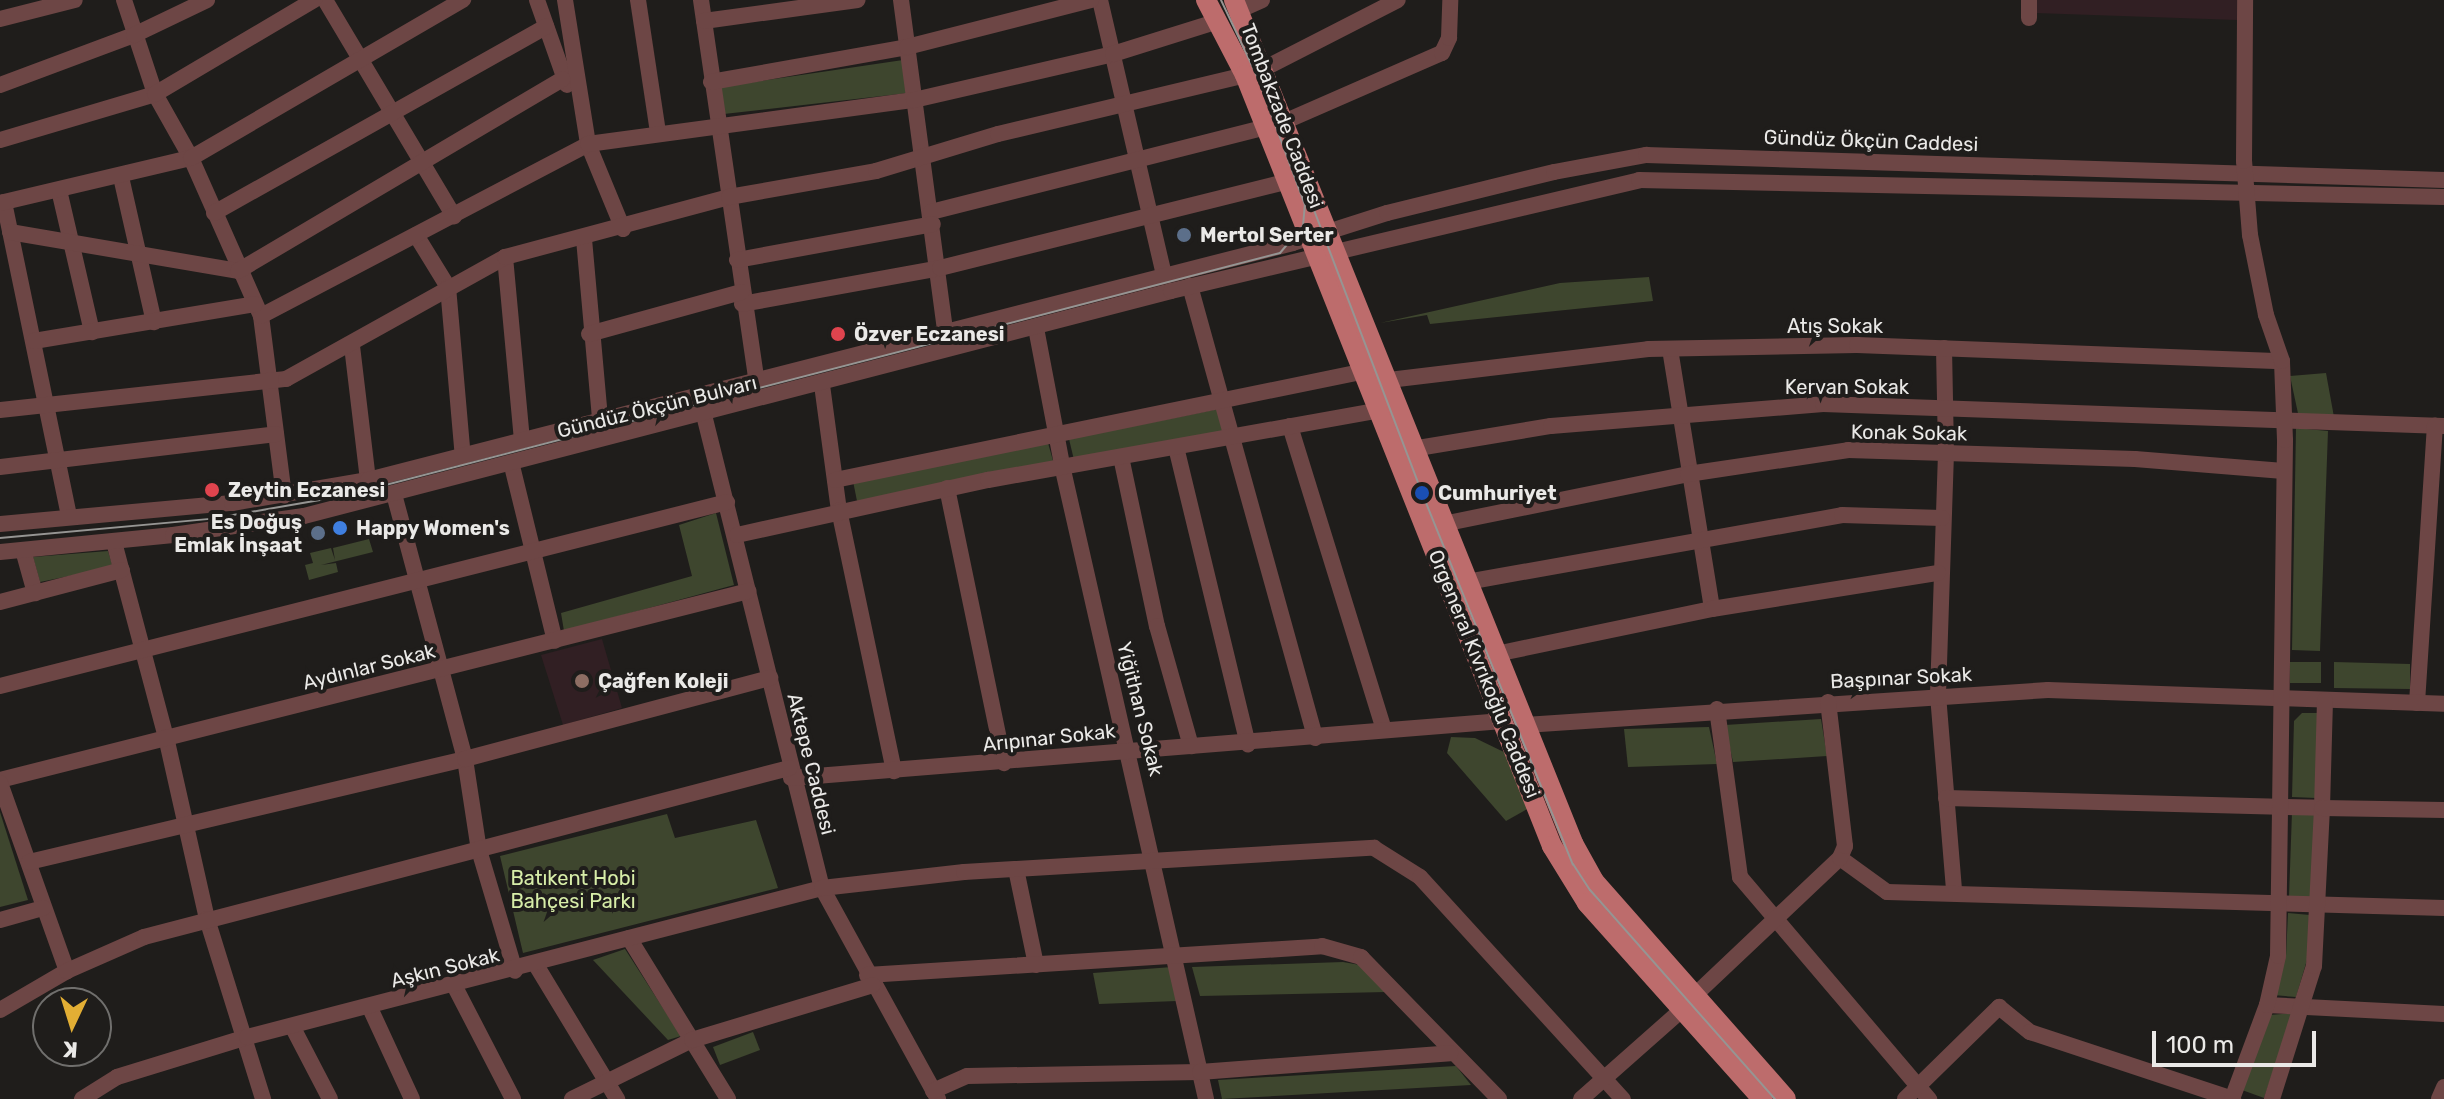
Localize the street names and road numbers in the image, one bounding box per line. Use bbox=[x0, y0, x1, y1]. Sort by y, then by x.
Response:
street label: Tombakzade Caddesi bbox=[1236, 20, 1328, 212]
street label: Gündüz Ökçün Caddesi bbox=[1763, 125, 1979, 157]
street label: Atış Sokak bbox=[1787, 314, 1883, 338]
street label: Gündüz Ökçün Bulvarı bbox=[555, 371, 759, 443]
street label: Kervan Sokak bbox=[1785, 375, 1909, 399]
street label: Konak Sokak bbox=[1850, 420, 1968, 446]
street label: Orgeneral Kıvrıkoğlu Caddesi bbox=[1423, 546, 1545, 802]
street label: Aydınlar Sokak bbox=[300, 639, 438, 695]
street label: Yiğithan Sokak bbox=[1112, 639, 1168, 779]
street label: Başpınar Sokak bbox=[1829, 662, 1973, 694]
street label: Aktepe Caddesi bbox=[782, 691, 840, 837]
street label: Arıpınar Sokak bbox=[981, 719, 1117, 757]
street label: Aşkın Sokak bbox=[388, 943, 502, 993]

